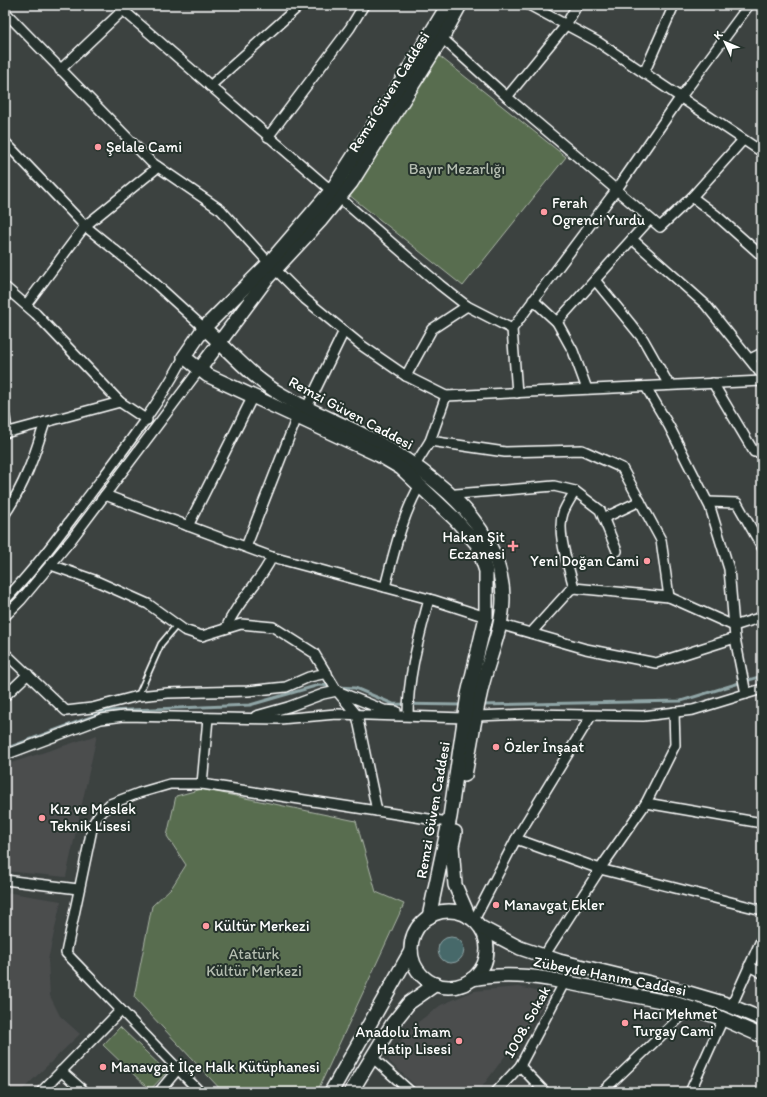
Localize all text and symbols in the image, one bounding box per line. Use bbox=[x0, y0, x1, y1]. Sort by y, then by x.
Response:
north arrow bbox=[705, 22, 745, 62]
street label: Remzi Güven Caddesi bbox=[345, 28, 433, 156]
text: K bbox=[711, 28, 726, 42]
place label: Şelale Cami bbox=[106, 138, 182, 156]
marker: Şelale Cami bbox=[93, 142, 103, 152]
park label: Bayır Mezarlığı bbox=[409, 160, 505, 178]
place label: Ferah Ogrenci Yurdu bbox=[552, 194, 645, 229]
marker: Ferah Ogrenci Yurdu bbox=[539, 207, 549, 217]
street label: Remzi Güven Caddesi bbox=[286, 372, 416, 454]
place label: Hakan Şit Eczanesi bbox=[442, 528, 505, 563]
marker: Hakan Şit Eczanesi bbox=[508, 541, 518, 551]
place label: Yeni Doğan Cami bbox=[530, 552, 639, 570]
marker: Yeni Doğan Cami bbox=[642, 556, 652, 566]
place label: Özler İnşaat bbox=[504, 738, 584, 756]
street label: Remzi Güven Caddesi bbox=[412, 740, 454, 880]
marker: Özler İnşaat bbox=[491, 742, 501, 752]
place label: Kız ve Meslek Teknik Lisesi bbox=[50, 800, 136, 835]
marker: Kız ve Meslek Teknik Lisesi bbox=[37, 813, 47, 823]
place label: Manavgat Ekler bbox=[504, 896, 604, 914]
marker: Manavgat Ekler bbox=[491, 900, 501, 910]
place label: Kültür Merkezi bbox=[214, 917, 310, 935]
marker: Kültür Merkezi bbox=[201, 921, 211, 931]
park label: Atatürk Kültür Merkezi bbox=[206, 945, 302, 980]
street label: Zübeyde Hanım Caddesi bbox=[532, 952, 688, 1000]
street label: 1008. Sokak bbox=[500, 983, 554, 1061]
place label: Hacı Mehmet Turgay Cami bbox=[633, 1005, 718, 1040]
marker: Hacı Mehmet Turgay Cami bbox=[620, 1018, 630, 1028]
place label: Anadolu İmam Hatip Lisesi bbox=[355, 1023, 451, 1058]
marker: Anadolu İmam Hatip Lisesi bbox=[454, 1036, 464, 1046]
place label: Manavgat İlçe Halk Kütüphanesi bbox=[111, 1058, 320, 1076]
marker: Manavgat İlçe Halk Kütüphanesi bbox=[98, 1062, 108, 1072]

